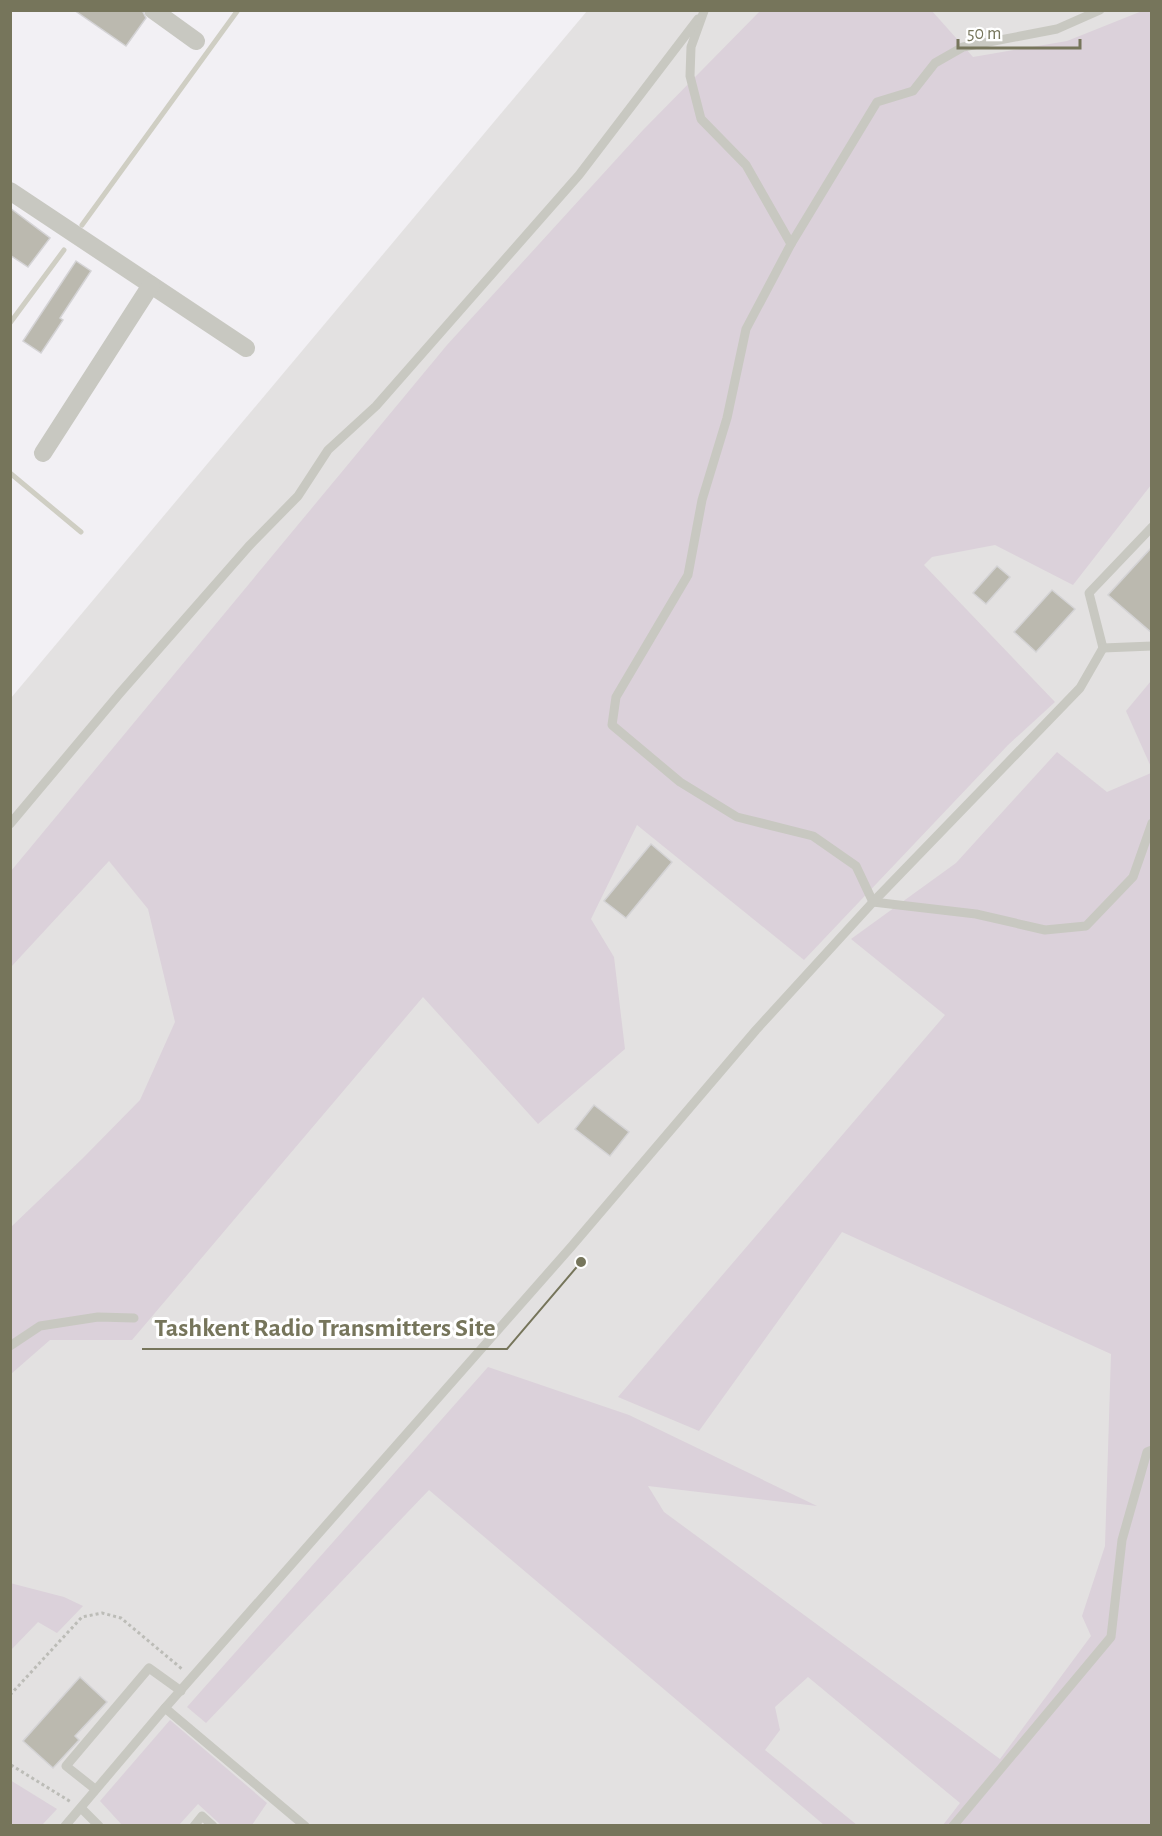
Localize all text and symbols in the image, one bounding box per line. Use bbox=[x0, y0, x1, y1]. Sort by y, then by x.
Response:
scale bar bbox=[958, 12, 1080, 50]
text: 50 m bbox=[967, 25, 1001, 43]
callout: Tashkent Radio Transmitters Site bbox=[142, 1305, 507, 1349]
text: Tashkent Radio Transmitters Site bbox=[154, 1315, 496, 1341]

